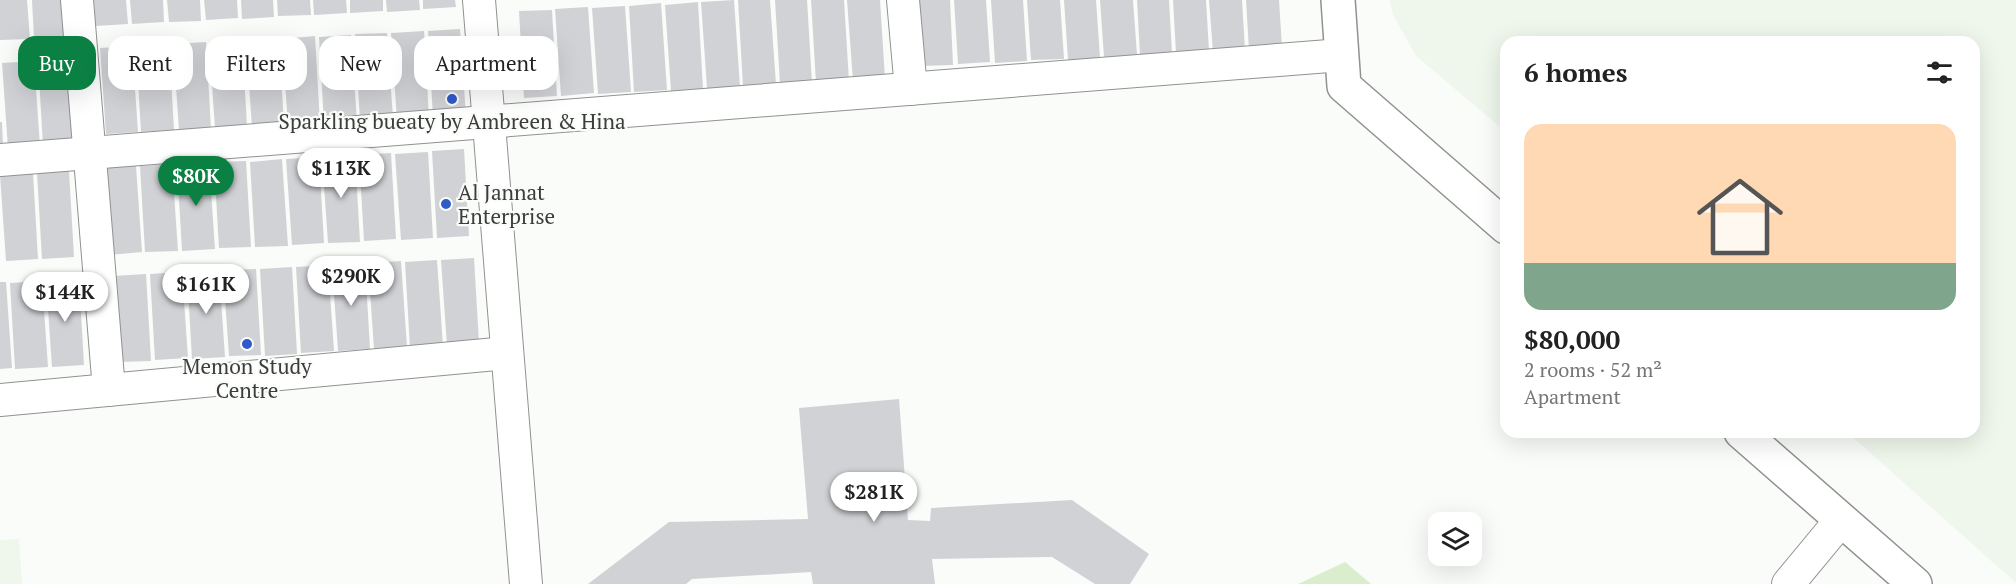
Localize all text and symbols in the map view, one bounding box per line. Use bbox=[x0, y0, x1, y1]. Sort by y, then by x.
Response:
chip: Buy bbox=[18, 36, 96, 90]
chip: Rent bbox=[108, 36, 193, 90]
chip: Filters bbox=[205, 36, 307, 90]
chip: New bbox=[319, 36, 402, 90]
chip: Apartment bbox=[414, 36, 558, 90]
text: 6 homes bbox=[1524, 55, 1628, 89]
icon: filters bbox=[1923, 56, 1956, 89]
marker: Sparkling bueaty by Ambreen & Hina bbox=[445, 92, 459, 106]
place label: Sparkling bueaty by Ambreen & Hina bbox=[278, 107, 626, 135]
pin: $113K bbox=[299, 148, 383, 199]
text: $113K bbox=[311, 154, 371, 181]
pin: $80K bbox=[160, 156, 232, 207]
text: $80K bbox=[172, 162, 220, 189]
icon: home bbox=[1686, 163, 1794, 271]
place label: Al Jannat Enterprise bbox=[458, 178, 555, 230]
marker: Al Jannat Enterprise bbox=[439, 197, 453, 211]
pin: $290K bbox=[309, 256, 393, 307]
text: $290K bbox=[321, 262, 381, 289]
pin: $161K bbox=[164, 264, 248, 315]
text: $161K bbox=[176, 270, 236, 297]
pin: $144K bbox=[23, 272, 107, 323]
text: $144K bbox=[35, 278, 95, 305]
text: $80,000 bbox=[1524, 322, 1620, 356]
marker: Memon Study Centre bbox=[240, 337, 254, 351]
place label: Memon Study Centre bbox=[182, 352, 312, 404]
text: 2 rooms · 52 m² bbox=[1524, 356, 1662, 383]
text: Apartment bbox=[1524, 383, 1621, 410]
pin: $281K bbox=[832, 472, 916, 523]
text: $281K bbox=[844, 478, 904, 505]
map controls bbox=[1428, 512, 1482, 566]
button: layers bbox=[1428, 512, 1482, 566]

